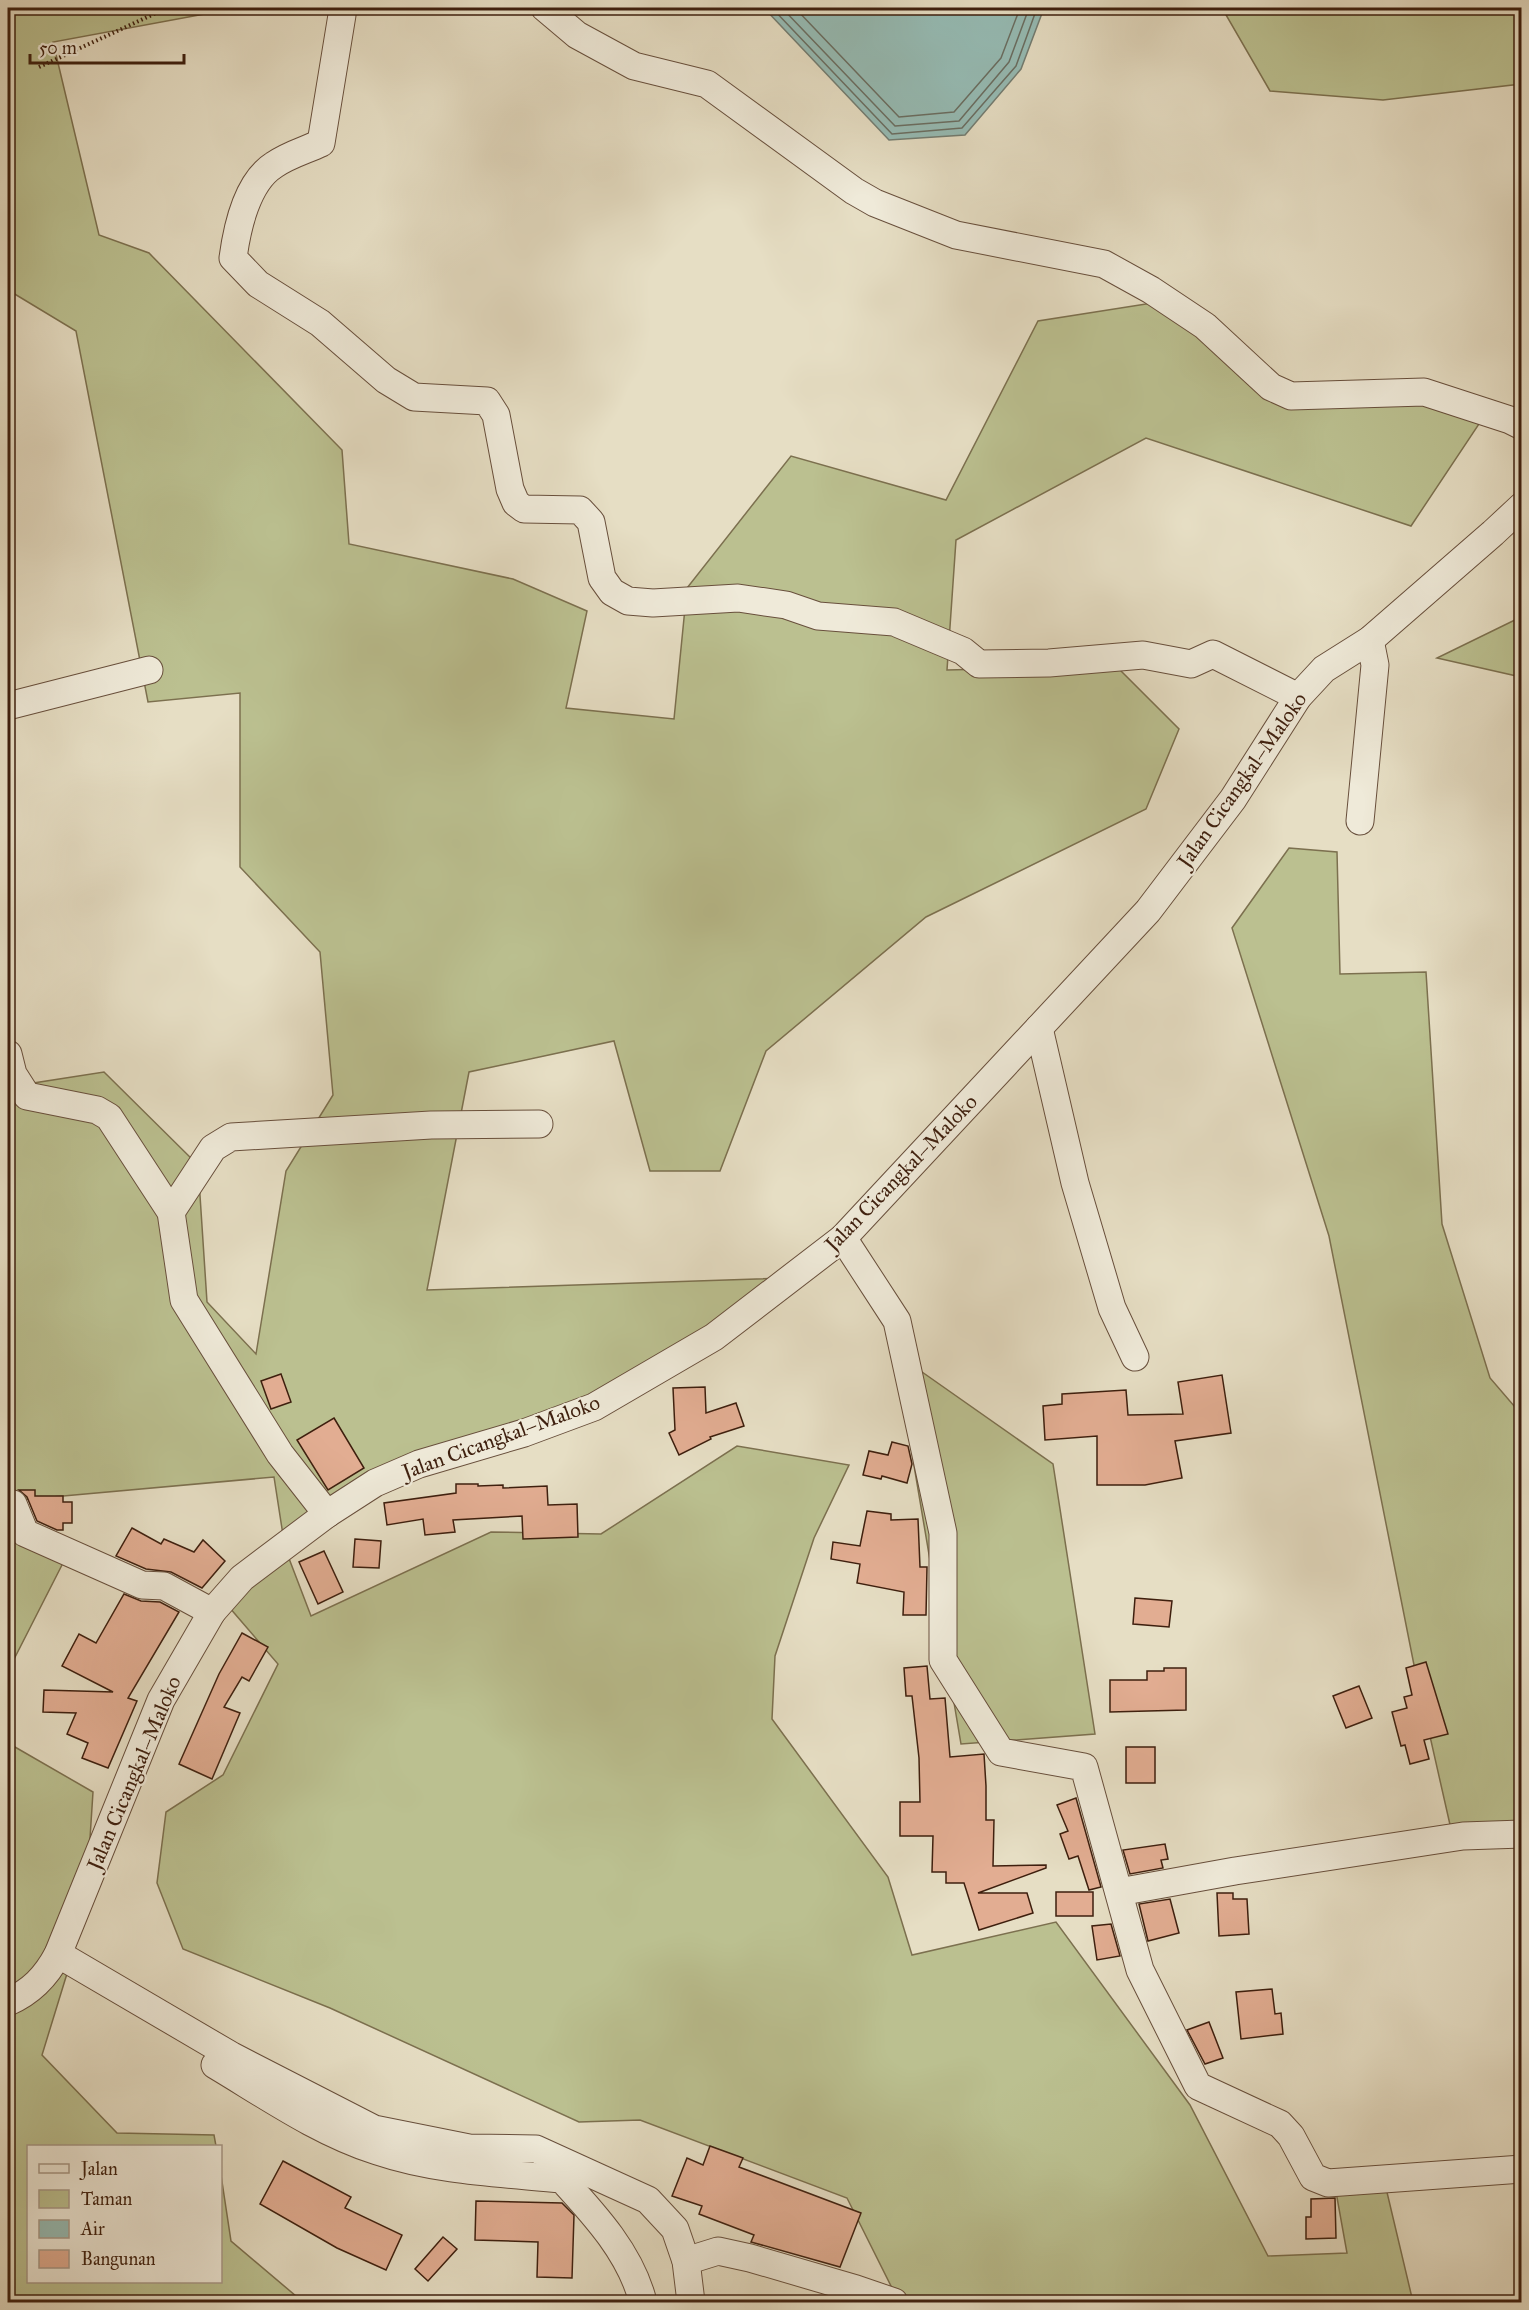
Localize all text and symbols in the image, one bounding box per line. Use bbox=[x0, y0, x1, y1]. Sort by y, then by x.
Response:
scale bar bbox=[30, 27, 184, 65]
text: 50 m bbox=[39, 37, 77, 59]
street label: Jalan Cicangkal–Maloko bbox=[1170, 687, 1313, 874]
street label: Jalan Cicangkal–Maloko bbox=[818, 1089, 983, 1258]
street label: Jalan Cicangkal–Maloko bbox=[397, 1389, 604, 1486]
street label: Jalan Cicangkal–Maloko bbox=[81, 1672, 187, 1876]
legend bbox=[27, 2145, 222, 2283]
text: Jalan bbox=[79, 2158, 118, 2181]
text: Taman bbox=[81, 2188, 133, 2210]
text: Air bbox=[80, 2218, 105, 2240]
text: Bangunan bbox=[81, 2248, 156, 2271]

